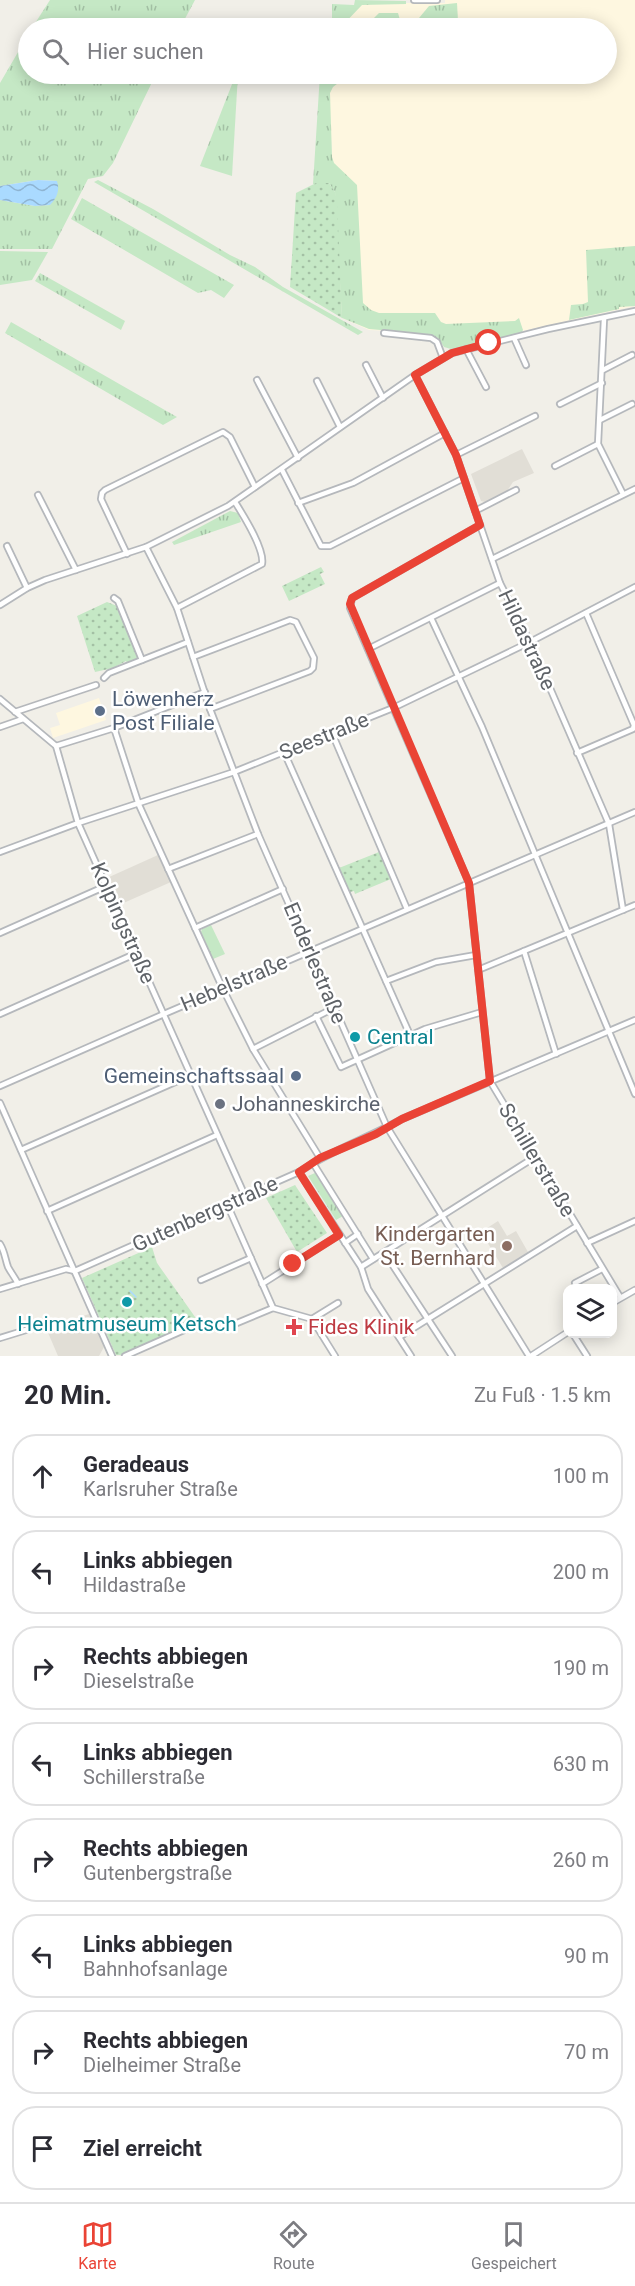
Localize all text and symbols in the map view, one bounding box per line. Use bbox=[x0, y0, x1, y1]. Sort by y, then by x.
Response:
search box bbox=[18, 18, 617, 84]
icon: search bbox=[39, 35, 72, 68]
text: Hier suchen bbox=[87, 39, 204, 64]
route start bbox=[475, 329, 501, 355]
street label: Hildastraße bbox=[493, 586, 561, 694]
place label: Löwenherz Post Filiale bbox=[112, 687, 215, 735]
marker: Löwenherz Post Filiale bbox=[93, 704, 107, 718]
street label: Seestraße bbox=[276, 707, 372, 765]
street label: Kolpingstraße bbox=[86, 859, 160, 987]
street label: Enderlestraße bbox=[279, 899, 351, 1027]
street label: Hebelstraße bbox=[177, 950, 291, 1016]
place label: Central bbox=[367, 1025, 434, 1049]
marker: Central bbox=[348, 1030, 362, 1044]
place label: Gemeinschaftssaal bbox=[104, 1064, 284, 1088]
marker: Gemeinschaftssaal bbox=[289, 1069, 303, 1083]
place label: Johanneskirche bbox=[232, 1092, 380, 1116]
marker: Johanneskirche bbox=[213, 1097, 227, 1111]
street label: Schillerstraße bbox=[494, 1099, 580, 1221]
street label: Gutenbergstraße bbox=[129, 1171, 281, 1257]
place label: Kindergarten St. Bernhard bbox=[375, 1222, 495, 1270]
marker: Kindergarten St. Bernhard bbox=[500, 1239, 514, 1253]
route end bbox=[279, 1250, 305, 1276]
map controls bbox=[563, 1284, 617, 1338]
button: layers bbox=[563, 1284, 617, 1338]
marker: Heimatmuseum Ketsch bbox=[120, 1295, 134, 1309]
place label: Heimatmuseum Ketsch bbox=[17, 1312, 237, 1336]
place label: Fides Klinik bbox=[308, 1315, 415, 1339]
marker: Fides Klinik bbox=[285, 1318, 303, 1336]
text: 20 Min. bbox=[24, 1380, 112, 1410]
text: Zu Fuß · 1.5 km bbox=[474, 1383, 611, 1407]
text: Geradeaus bbox=[83, 1452, 189, 1477]
icon: ahead bbox=[26, 1460, 59, 1493]
text: 100 m bbox=[553, 1464, 609, 1488]
text: Karlsruher Straße bbox=[83, 1477, 238, 1501]
text: Links abbiegen bbox=[83, 1548, 233, 1573]
icon: left bbox=[26, 1556, 59, 1589]
text: 200 m bbox=[553, 1560, 609, 1584]
text: Hildastraße bbox=[83, 1573, 186, 1597]
text: Rechts abbiegen bbox=[83, 1644, 248, 1669]
icon: right bbox=[26, 1652, 59, 1685]
text: 190 m bbox=[553, 1656, 609, 1680]
text: Dieselstraße bbox=[83, 1669, 194, 1693]
text: Links abbiegen bbox=[83, 1740, 233, 1765]
icon: left bbox=[26, 1748, 59, 1781]
text: 630 m bbox=[553, 1752, 609, 1776]
text: Schillerstraße bbox=[83, 1765, 205, 1789]
text: Rechts abbiegen bbox=[83, 1836, 248, 1861]
icon: right bbox=[26, 1844, 59, 1877]
text: 260 m bbox=[553, 1848, 609, 1872]
text: Gutenbergstraße bbox=[83, 1861, 232, 1885]
text: Links abbiegen bbox=[83, 1932, 233, 1957]
icon: left bbox=[26, 1940, 59, 1973]
text: 90 m bbox=[564, 1944, 609, 1968]
text: Bahnhofsanlage bbox=[83, 1957, 228, 1981]
text: Rechts abbiegen bbox=[83, 2028, 248, 2053]
icon: right bbox=[26, 2036, 59, 2069]
text: 70 m bbox=[564, 2040, 609, 2064]
text: Dielheimer Straße bbox=[83, 2053, 241, 2077]
icon: arrive bbox=[26, 2132, 59, 2165]
text: Ziel erreicht bbox=[83, 2136, 202, 2161]
tab: Karte bbox=[78, 2218, 117, 2273]
tab: Route bbox=[273, 2218, 315, 2273]
tab: Gespeichert bbox=[471, 2218, 557, 2273]

